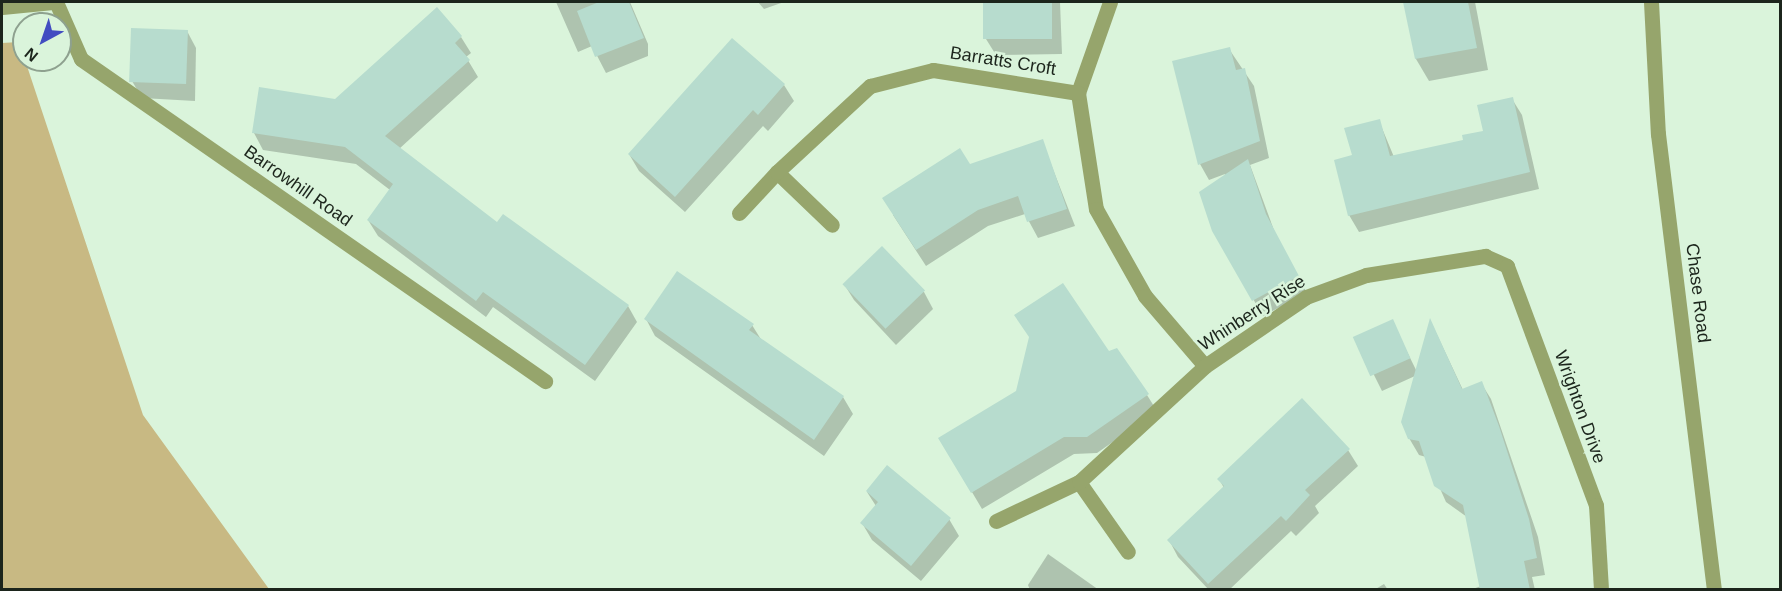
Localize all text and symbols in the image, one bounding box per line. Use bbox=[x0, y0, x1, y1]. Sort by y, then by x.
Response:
north arrow bbox=[12, 12, 72, 72]
street label: Barratts Croft bbox=[948, 42, 1058, 80]
text: N bbox=[22, 44, 41, 65]
street label: Barrowhill Road bbox=[240, 141, 356, 231]
street label: Chase Road bbox=[1681, 242, 1715, 344]
street label: Whinberry Rise bbox=[1195, 270, 1309, 356]
street label: Wrighton Drive bbox=[1550, 348, 1610, 466]

